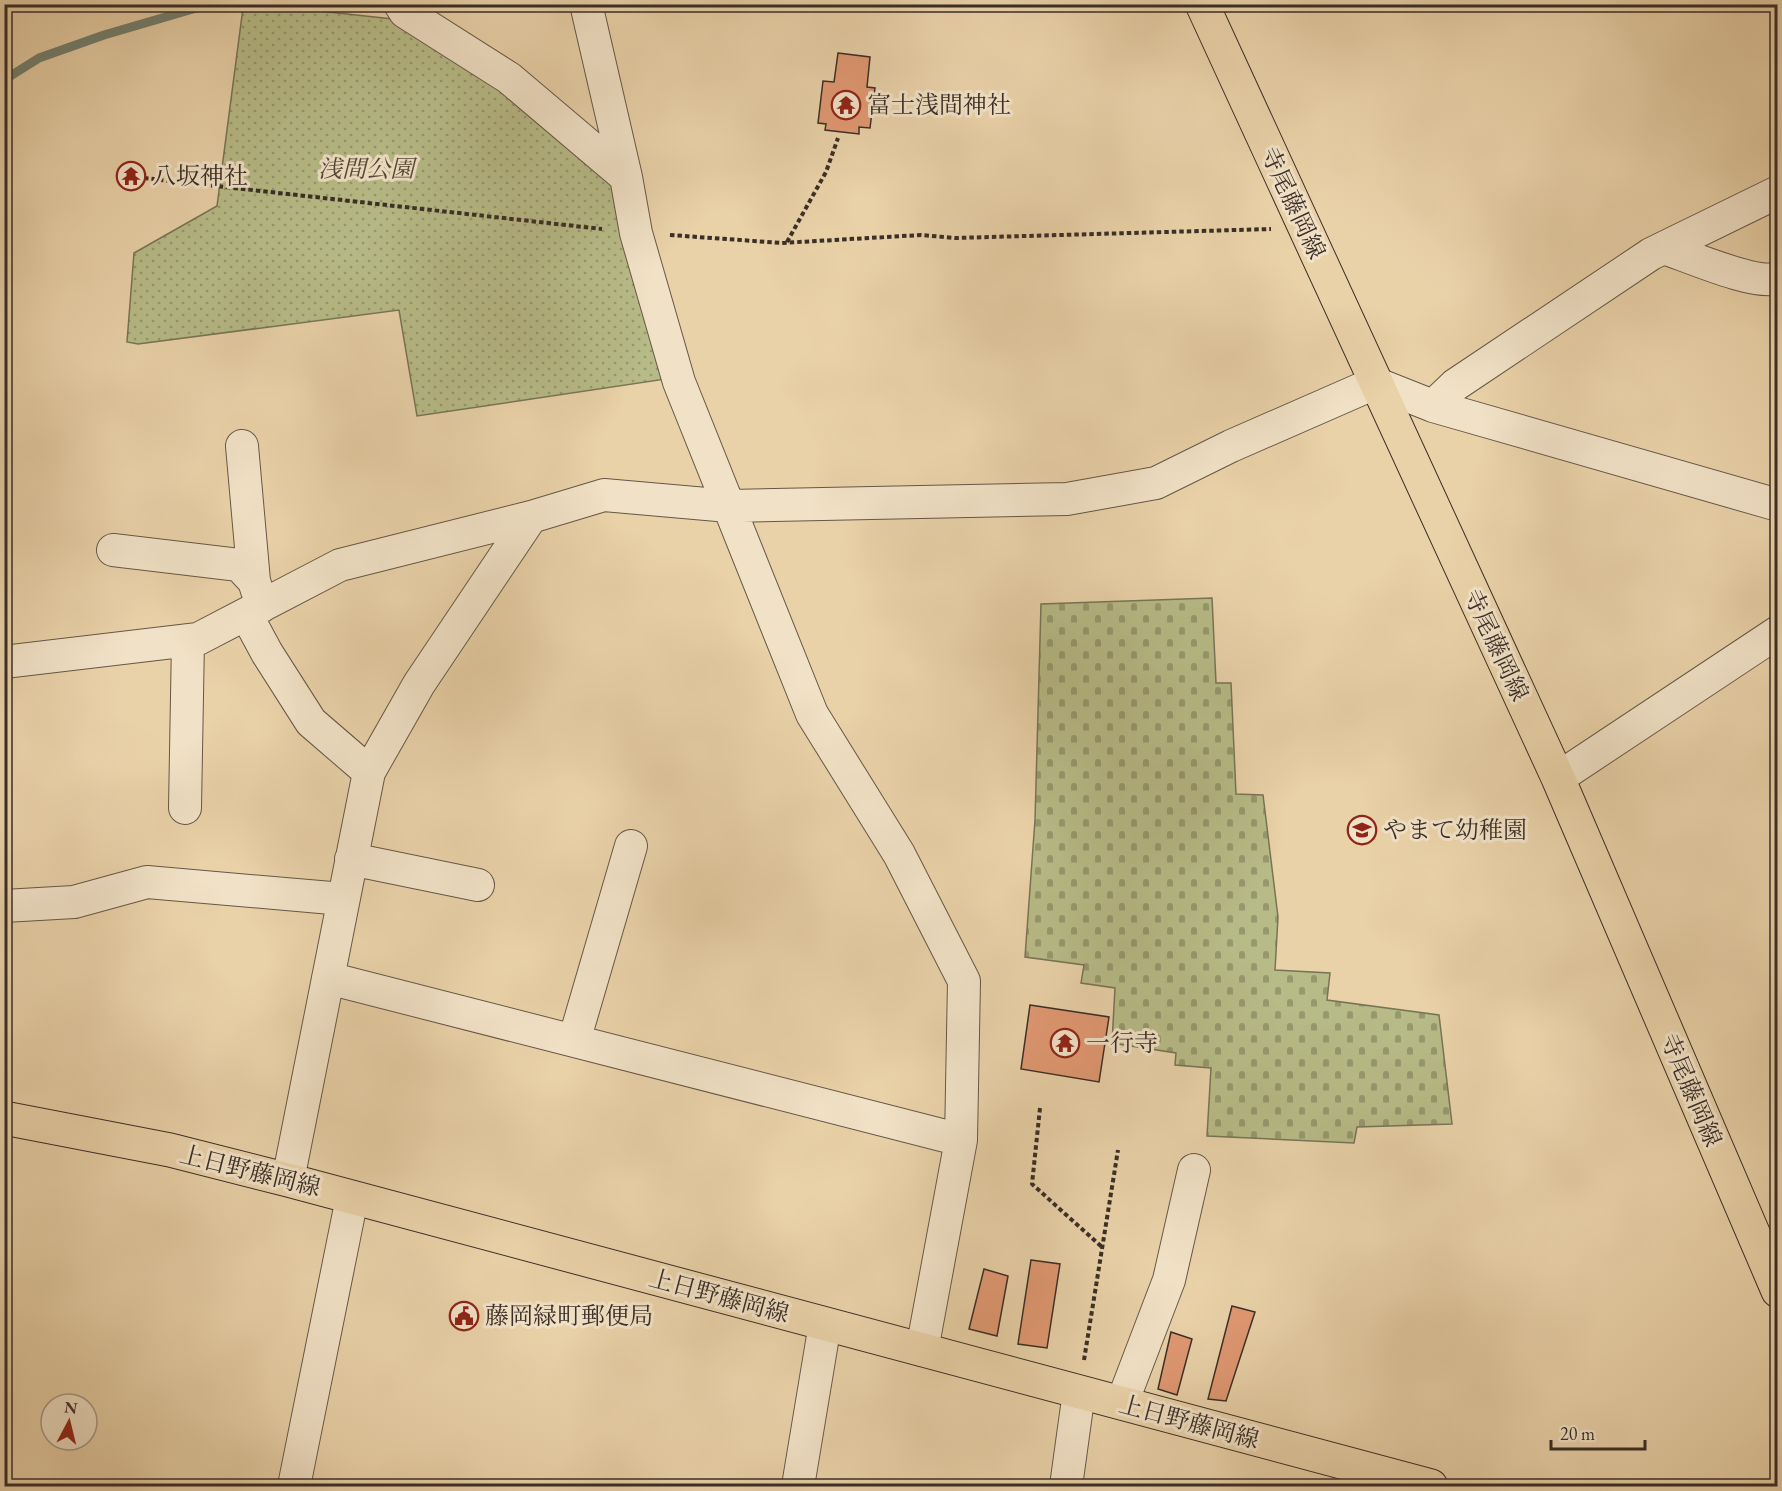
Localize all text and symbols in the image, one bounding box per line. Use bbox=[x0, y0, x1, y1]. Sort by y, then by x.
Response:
temple icon: 富士浅間神社 bbox=[830, 89, 862, 121]
place label: 富士浅間神社 bbox=[867, 89, 1011, 120]
street label: 寺尾藤岡線 bbox=[1254, 142, 1333, 264]
park label: 浅間公園 bbox=[318, 153, 418, 184]
temple icon: 八坂神社 bbox=[115, 160, 147, 192]
place label: 八坂神社 bbox=[152, 160, 248, 191]
street label: 寺尾藤岡線 bbox=[1457, 584, 1536, 706]
school or university icon: やまて幼稚園 bbox=[1346, 814, 1378, 846]
place label: やまて幼稚園 bbox=[1383, 814, 1527, 845]
temple icon: 一行寺 bbox=[1049, 1027, 1081, 1059]
place label: 一行寺 bbox=[1086, 1027, 1158, 1058]
street label: 寺尾藤岡線 bbox=[1654, 1029, 1729, 1151]
street label: 上日野藤岡線 bbox=[177, 1138, 324, 1203]
street label: 上日野藤岡線 bbox=[646, 1262, 793, 1329]
public building icon: 藤岡緑町郵便局 bbox=[448, 1300, 480, 1332]
place label: 藤岡緑町郵便局 bbox=[485, 1300, 653, 1331]
street label: 上日野藤岡線 bbox=[1116, 1388, 1263, 1455]
north arrow bbox=[39, 1392, 99, 1452]
text: N bbox=[63, 1396, 79, 1419]
scale bar bbox=[1551, 1413, 1646, 1451]
text: 20 m bbox=[1560, 1422, 1595, 1445]

